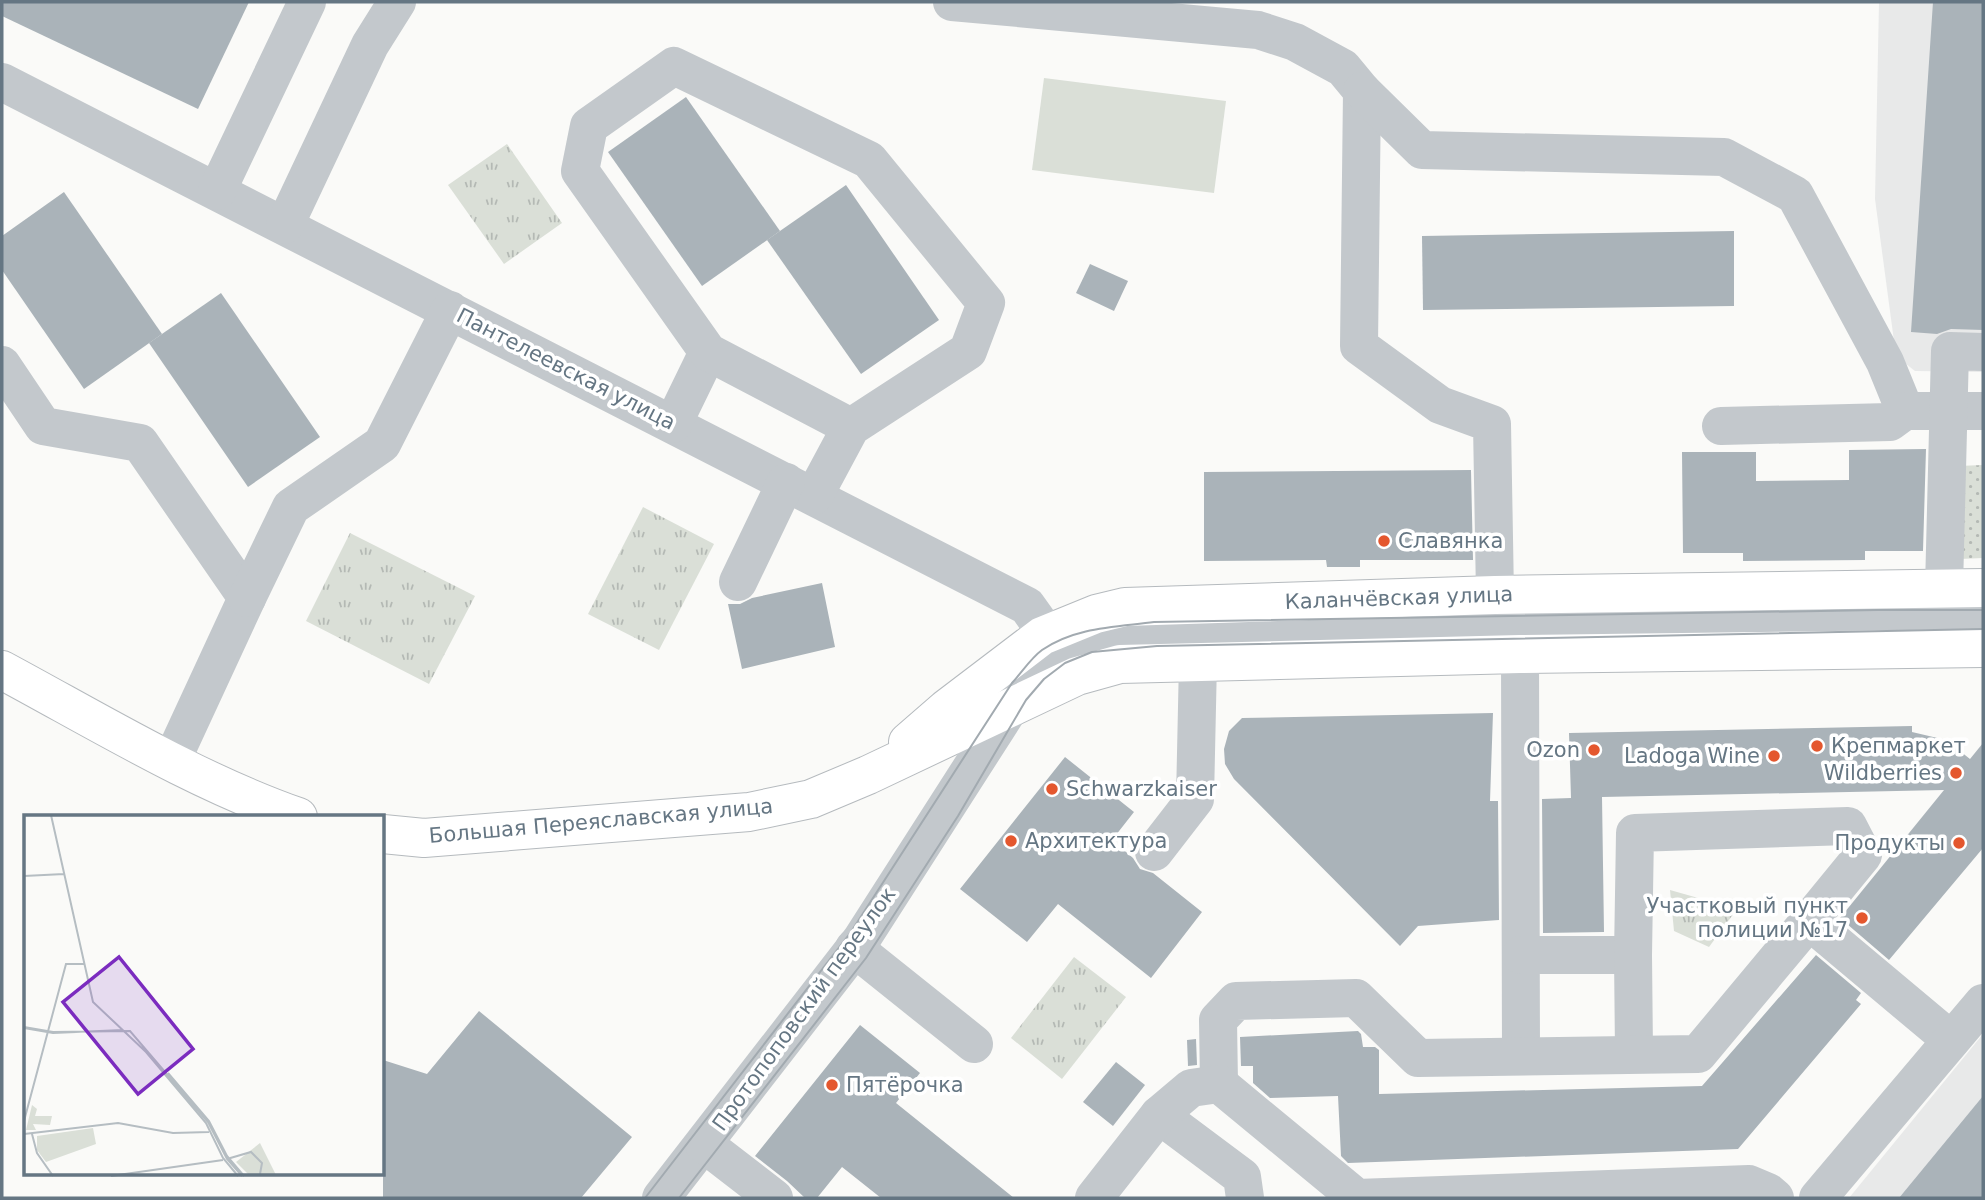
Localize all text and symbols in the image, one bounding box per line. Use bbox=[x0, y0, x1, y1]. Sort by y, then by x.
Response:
street label: Пантелеевская улица bbox=[453, 303, 679, 435]
place label: Славянка bbox=[1398, 529, 1503, 553]
marker: Славянка bbox=[1376, 533, 1392, 549]
street label: Каланчёвская улица bbox=[1284, 582, 1514, 614]
place label: Крепмаркет bbox=[1831, 734, 1966, 758]
place label: Ozon bbox=[1526, 738, 1580, 762]
marker: Крепмаркет bbox=[1809, 738, 1825, 754]
marker: Ozon bbox=[1586, 742, 1602, 758]
place label: Ladoga Wine bbox=[1624, 744, 1760, 768]
marker: Ladoga Wine bbox=[1766, 748, 1782, 764]
place label: Wildberries bbox=[1824, 761, 1942, 785]
marker: Wildberries bbox=[1948, 765, 1964, 781]
place label: Schwarzkaiser bbox=[1066, 777, 1217, 801]
marker: Schwarzkaiser bbox=[1044, 781, 1060, 797]
street label: Большая Переяславская улица bbox=[428, 794, 774, 848]
inset map bbox=[24, 815, 385, 1176]
place label: Архитектура bbox=[1025, 829, 1167, 853]
place label: Продукты bbox=[1835, 831, 1945, 855]
marker: Архитектура bbox=[1003, 833, 1019, 849]
marker: Продукты bbox=[1951, 835, 1967, 851]
street label: Протопоповский переулок bbox=[708, 883, 900, 1135]
place label: Участковый пункт полиции №17 bbox=[1647, 894, 1848, 942]
marker: Участковый пункт полиции №17 bbox=[1854, 910, 1870, 926]
place label: Пятёрочка bbox=[846, 1073, 964, 1097]
marker: Пятёрочка bbox=[824, 1077, 840, 1093]

